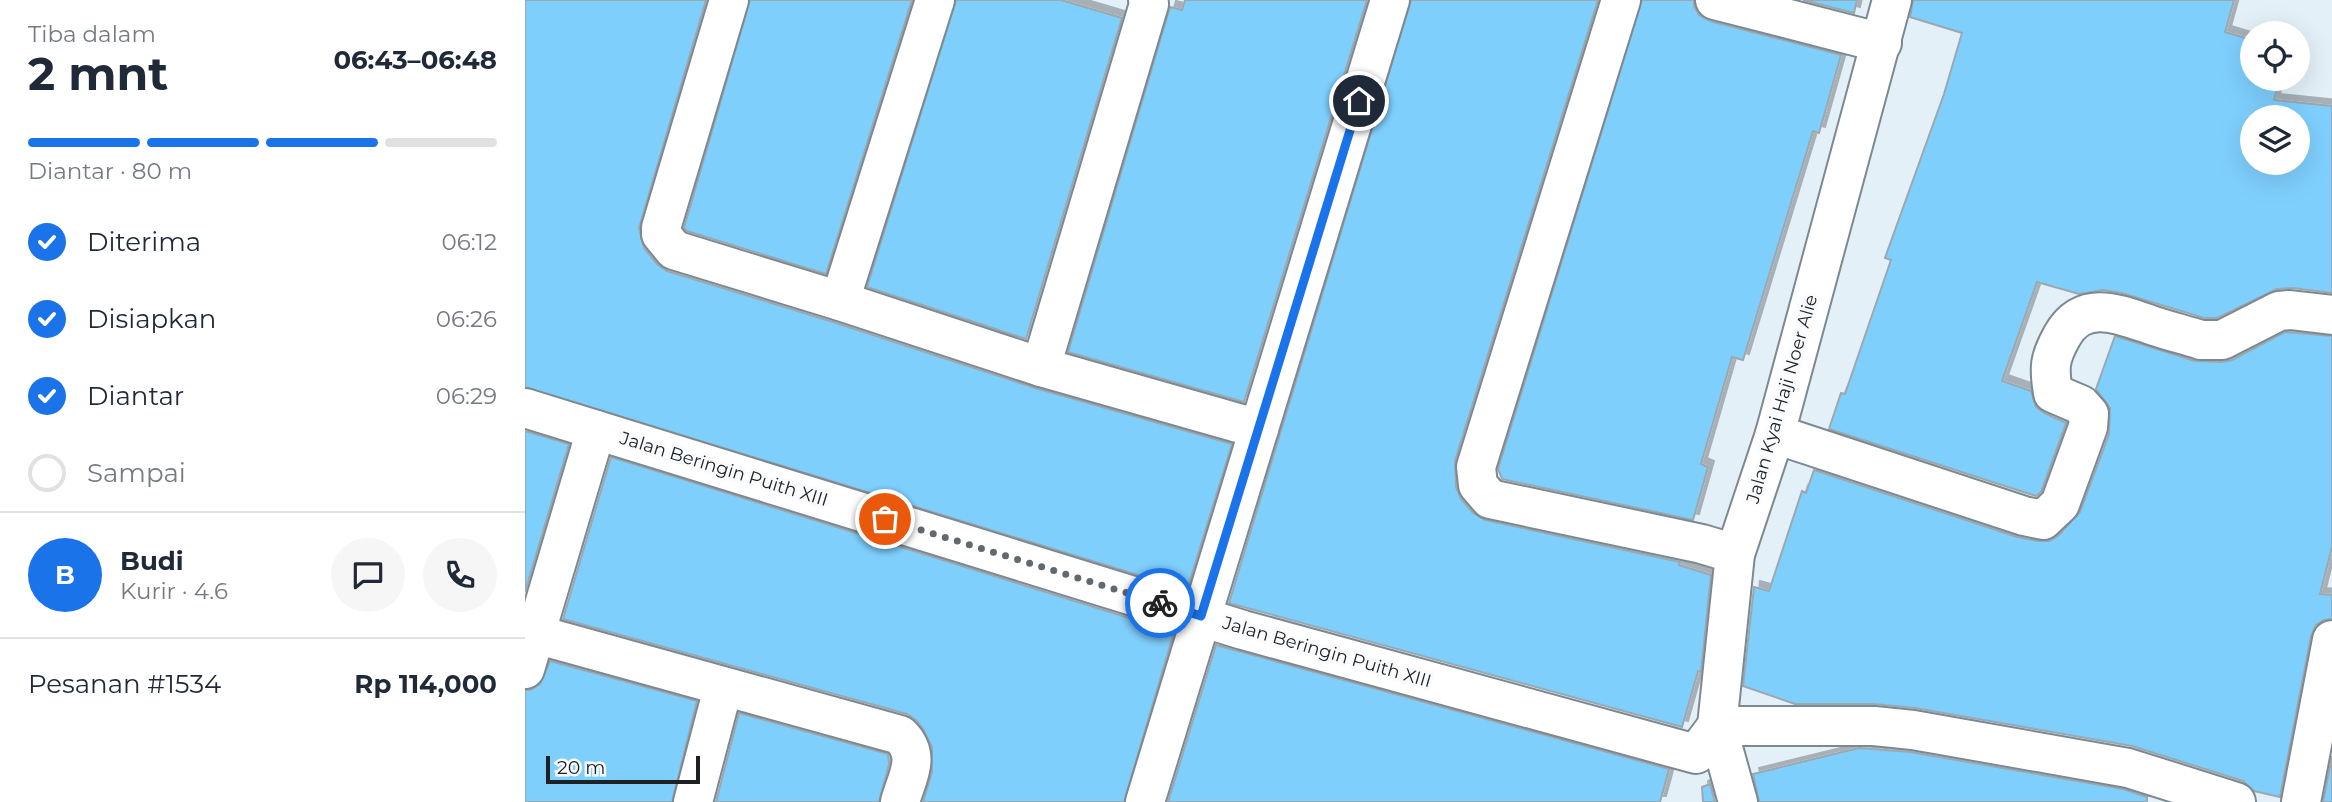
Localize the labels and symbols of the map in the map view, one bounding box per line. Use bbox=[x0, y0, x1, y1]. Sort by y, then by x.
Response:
pin bbox=[1329, 71, 1389, 131]
street label: Jalan Kyai Haji Noer Alie bbox=[1741, 292, 1822, 507]
street label: Jalan Beringin Puith XIII bbox=[616, 427, 831, 511]
pin bbox=[855, 489, 915, 549]
courier bbox=[1125, 568, 1195, 638]
street label: Jalan Beringin Puith XIII bbox=[1219, 611, 1434, 692]
scale bar bbox=[546, 753, 700, 785]

